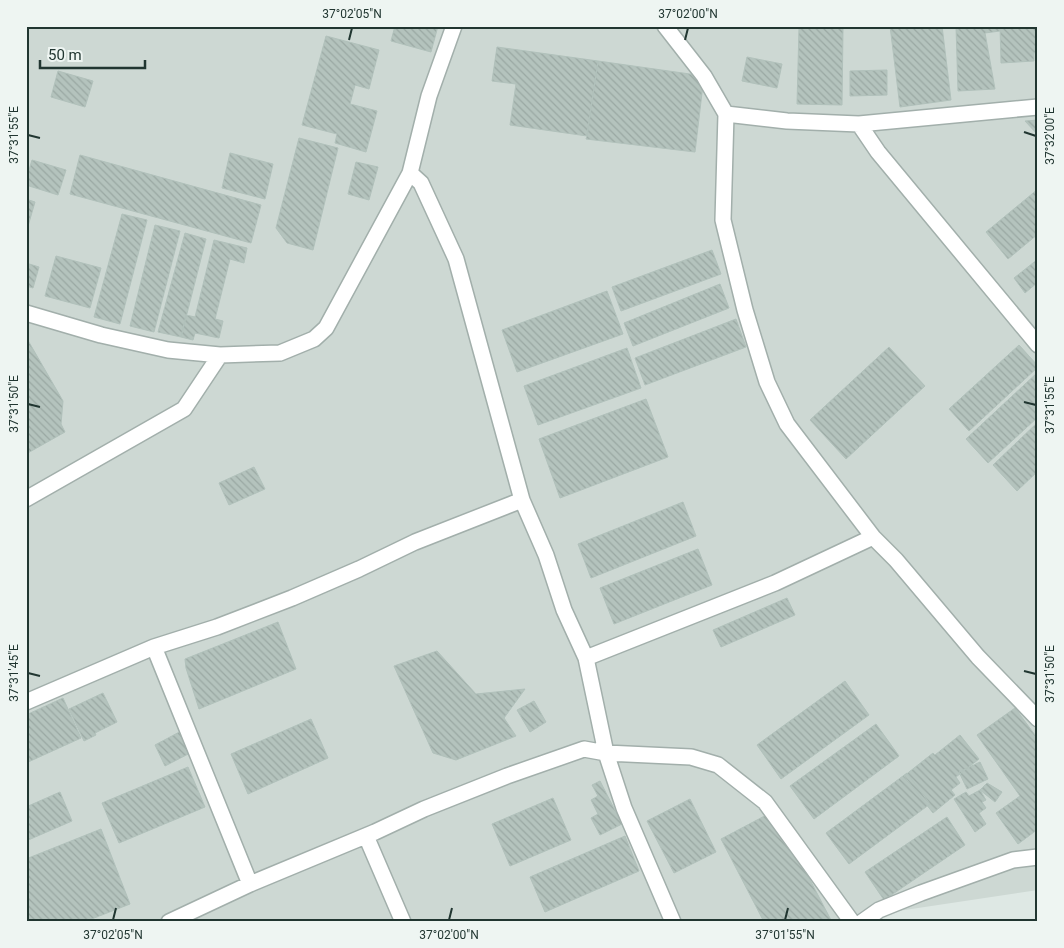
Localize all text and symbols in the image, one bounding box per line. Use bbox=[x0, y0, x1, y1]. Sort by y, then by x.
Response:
text: 37°02'05"N bbox=[322, 7, 382, 21]
text: 37°02'00"N bbox=[658, 7, 718, 21]
scale bar bbox=[40, 38, 145, 70]
text: 50 m bbox=[48, 46, 82, 64]
text: 37°31'55"E bbox=[7, 106, 21, 164]
text: 37°32'00"E bbox=[1043, 107, 1057, 165]
text: 37°31'50"E bbox=[7, 375, 21, 433]
text: 37°31'55"E bbox=[1043, 376, 1057, 434]
text: 37°31'45"E bbox=[7, 644, 21, 702]
text: 37°31'50"E bbox=[1043, 645, 1057, 703]
text: 37°02'05"N bbox=[83, 928, 143, 942]
text: 37°02'00"N bbox=[419, 928, 479, 942]
text: 37°01'55"N bbox=[755, 928, 815, 942]

